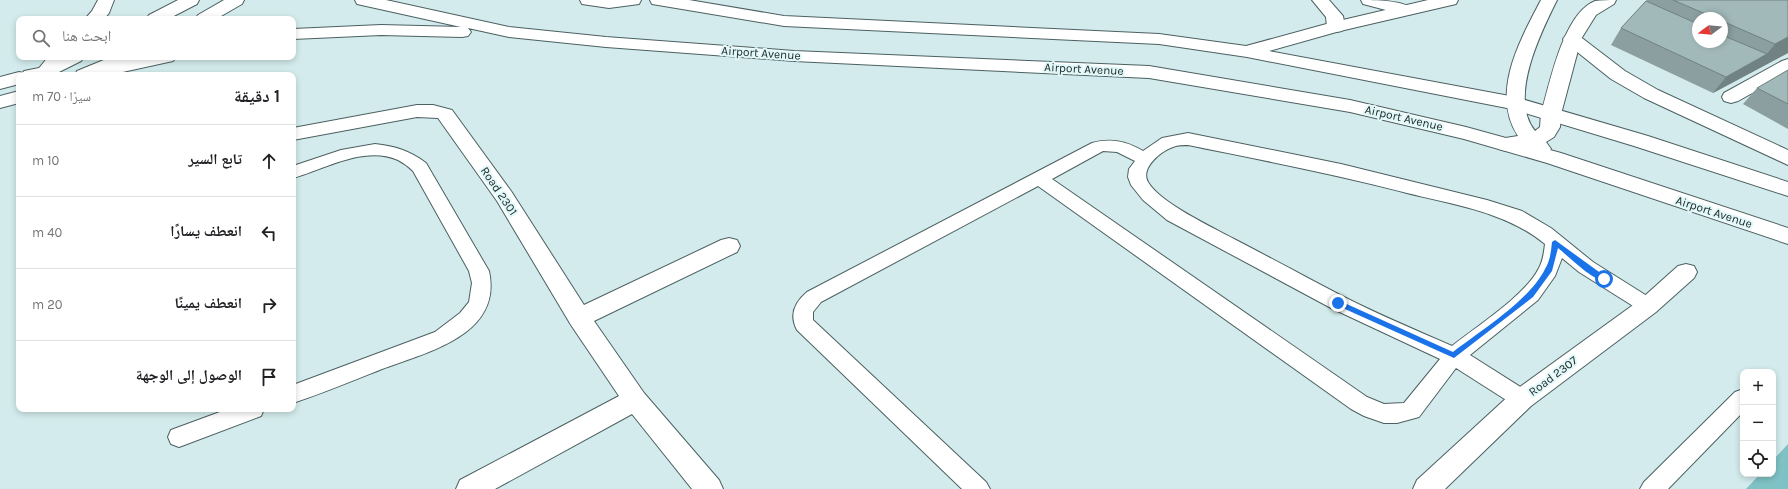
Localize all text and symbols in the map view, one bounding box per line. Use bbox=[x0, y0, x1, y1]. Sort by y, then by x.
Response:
north arrow bbox=[1692, 12, 1728, 48]
search box bbox=[16, 16, 296, 60]
icon: search bbox=[30, 27, 52, 49]
text: ابحث هنا bbox=[62, 27, 111, 45]
street label: Airport Avenue bbox=[721, 43, 801, 63]
street label: Airport Avenue bbox=[1044, 60, 1124, 78]
text: 1 دقيقة bbox=[234, 86, 280, 106]
text: سيرًا · 70 m bbox=[32, 89, 91, 104]
street label: Airport Avenue bbox=[1364, 102, 1444, 134]
text: تابع السير bbox=[188, 150, 242, 168]
icon: ahead bbox=[258, 150, 280, 172]
text: 10 m bbox=[32, 153, 59, 168]
street label: Road 2301 bbox=[478, 164, 520, 218]
street label: Airport Avenue bbox=[1674, 193, 1754, 231]
text: انعطف يسارًا bbox=[170, 222, 242, 240]
icon: left bbox=[258, 222, 280, 244]
text: 40 m bbox=[32, 225, 62, 240]
route start bbox=[1595, 270, 1613, 288]
text: انعطف يمينًا bbox=[175, 294, 242, 312]
icon: right bbox=[258, 294, 280, 316]
route end bbox=[1329, 294, 1347, 312]
text: 20 m bbox=[32, 297, 63, 312]
street label: Road 2307 bbox=[1526, 353, 1580, 399]
text: الوصول إلى الوجهة bbox=[136, 366, 242, 384]
icon: arrive bbox=[258, 366, 280, 388]
map controls bbox=[1740, 369, 1776, 477]
button: + bbox=[1740, 369, 1776, 405]
button: − bbox=[1740, 405, 1776, 441]
button: locate bbox=[1740, 441, 1776, 477]

